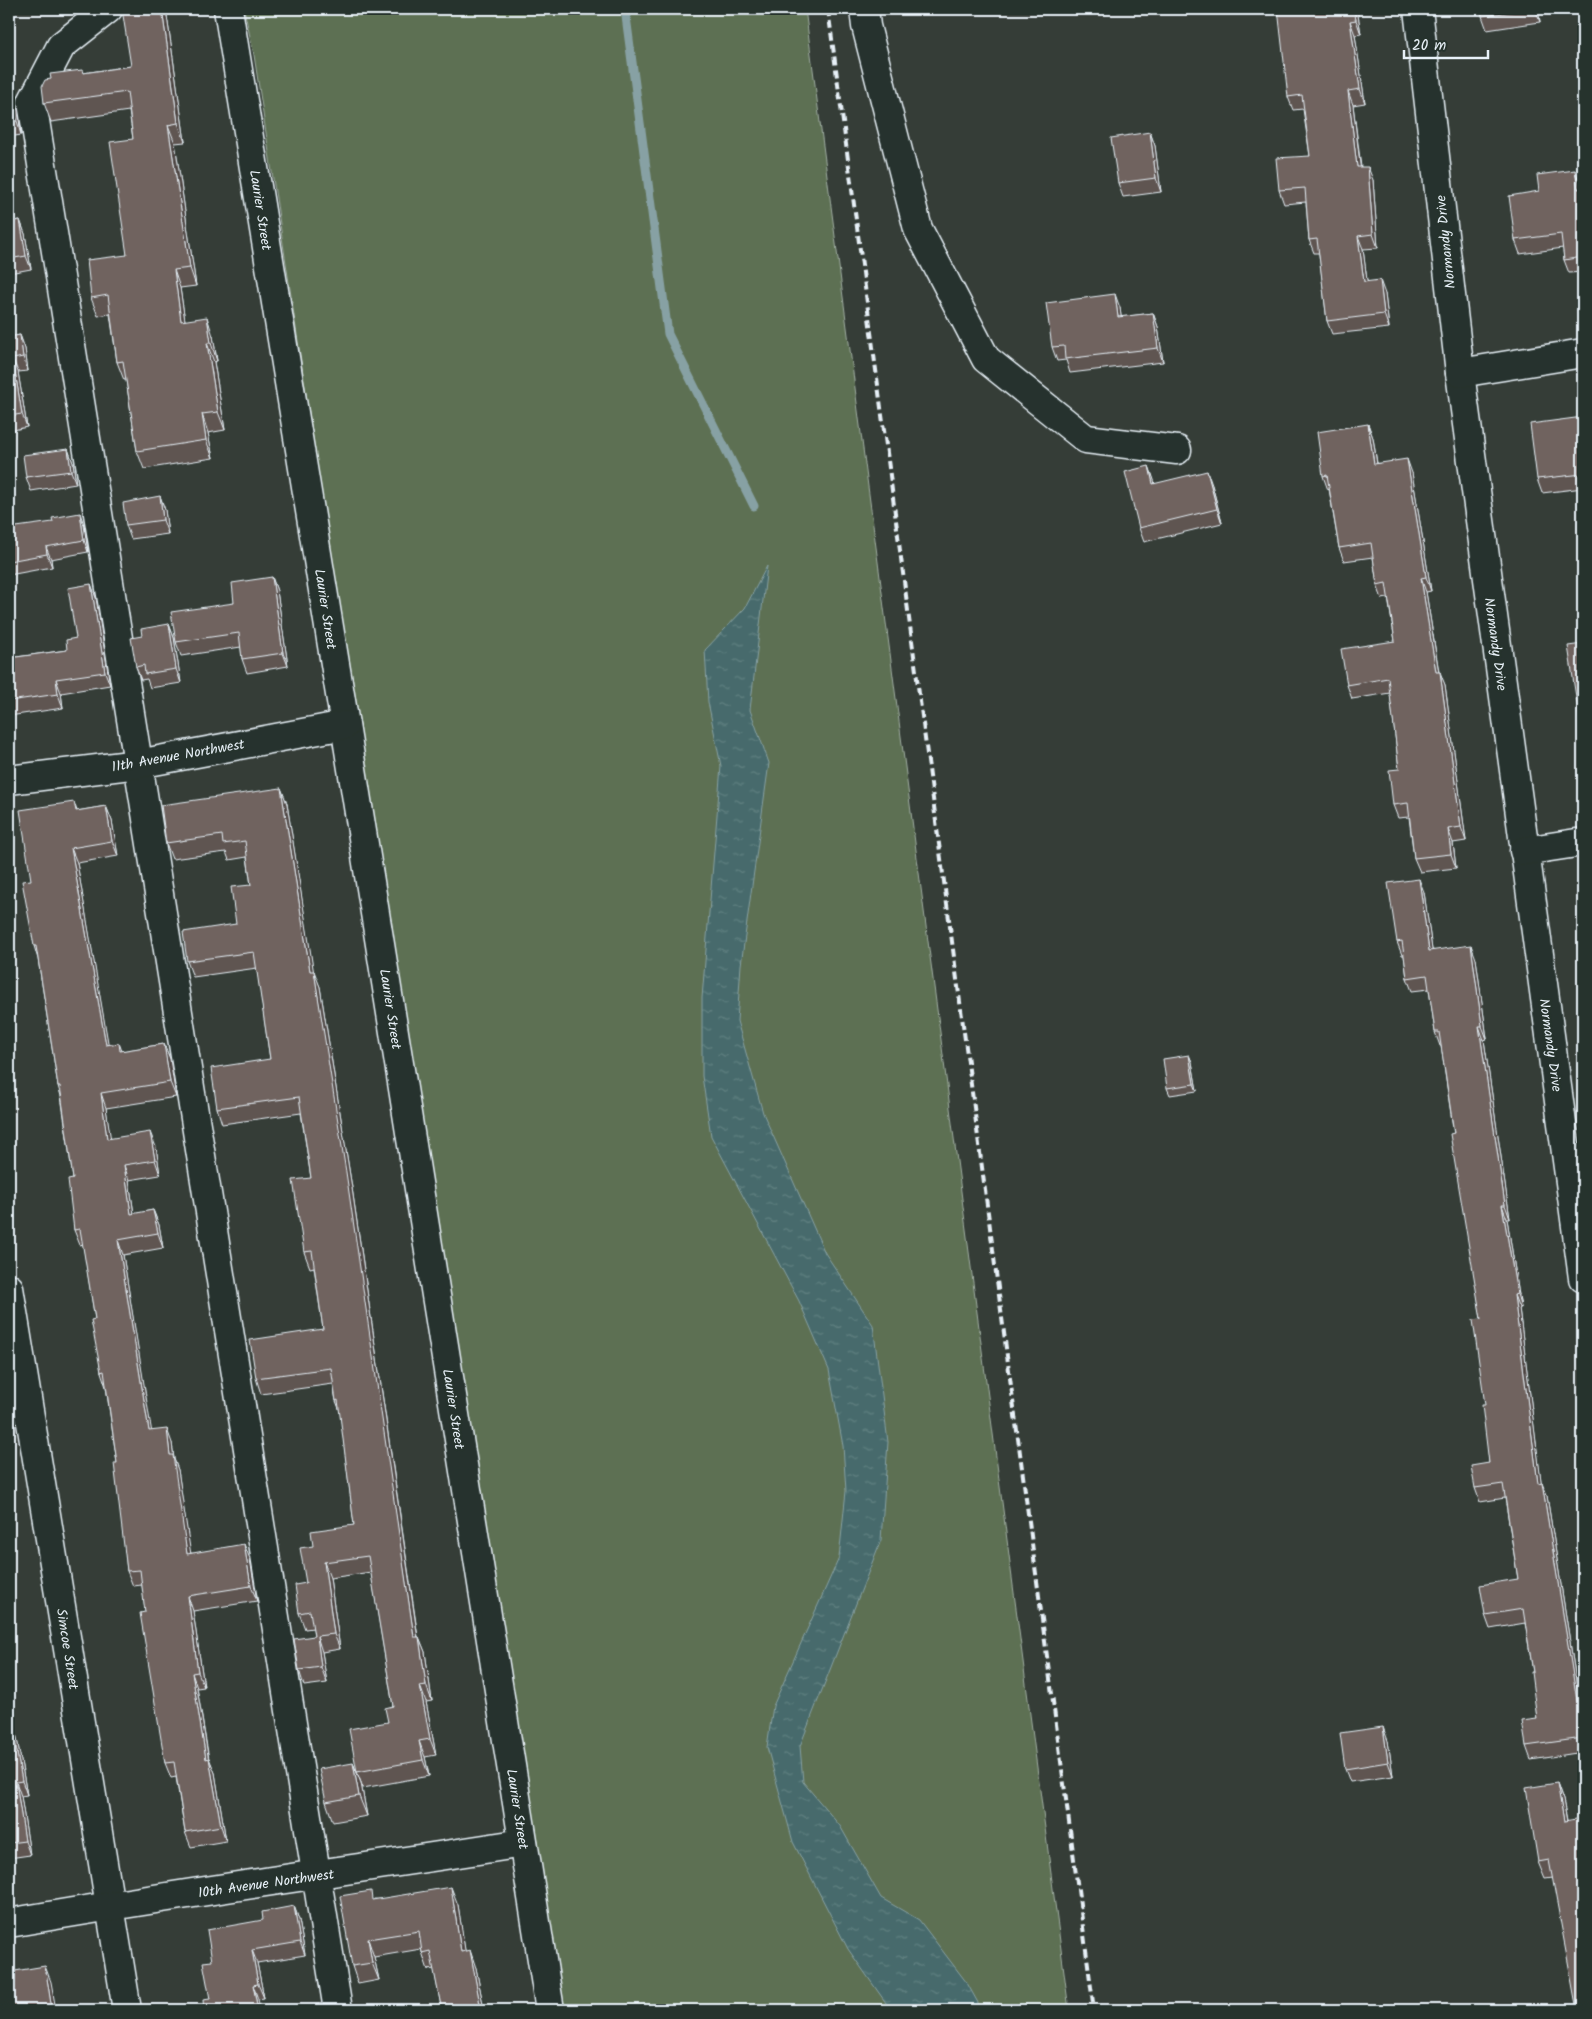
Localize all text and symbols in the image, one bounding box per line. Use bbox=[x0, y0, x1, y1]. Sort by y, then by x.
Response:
scale bar bbox=[1404, 28, 1488, 60]
text: 20 m bbox=[1412, 34, 1446, 58]
street label: Laurier Street bbox=[243, 168, 277, 252]
street label: Normandy Drive bbox=[1430, 193, 1462, 290]
street label: Laurier Street bbox=[308, 567, 342, 651]
street label: Normandy Drive bbox=[1478, 596, 1513, 693]
street label: 11th Avenue Northwest bbox=[110, 733, 247, 779]
street label: Laurier Street bbox=[373, 967, 407, 1051]
street label: Normandy Drive bbox=[1533, 997, 1568, 1094]
street label: Laurier Street bbox=[436, 1367, 470, 1451]
street label: Simcoe Street bbox=[50, 1607, 84, 1692]
street label: Laurier Street bbox=[500, 1767, 534, 1851]
street label: 10th Avenue Northwest bbox=[197, 1863, 336, 1904]

